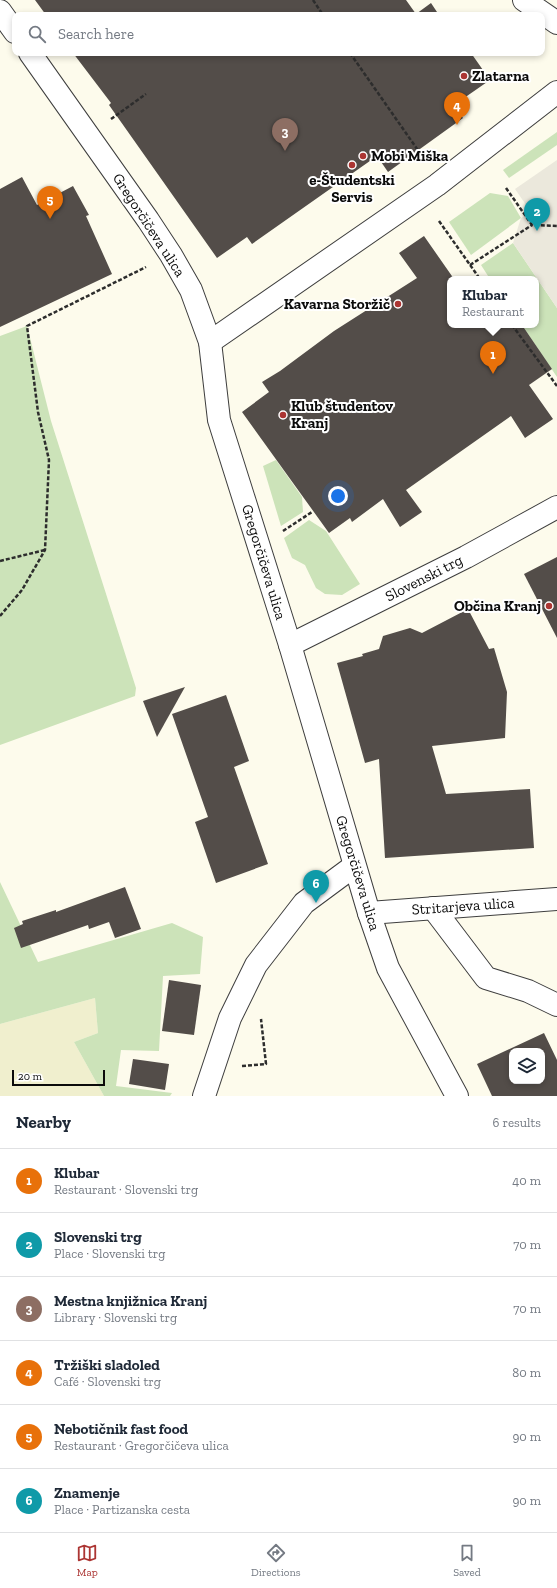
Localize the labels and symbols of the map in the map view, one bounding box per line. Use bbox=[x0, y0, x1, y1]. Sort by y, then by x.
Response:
place label: Zlatarna bbox=[472, 67, 530, 85]
marker: Zlatarna bbox=[459, 71, 469, 81]
pin: 4 bbox=[444, 92, 470, 125]
pin: 3 bbox=[272, 118, 298, 151]
place label: Mobi Miška bbox=[371, 147, 449, 165]
marker: Mobi Miška bbox=[358, 151, 368, 161]
marker: e-Študentski Servis bbox=[347, 160, 357, 170]
street label: Gregorčičeva ulica bbox=[109, 170, 189, 280]
place label: e-Študentski Servis bbox=[309, 171, 395, 206]
pin: 5 bbox=[37, 186, 63, 219]
pin: 2 bbox=[524, 198, 550, 231]
place label: Kavarna Storžič bbox=[284, 295, 390, 313]
marker: Kavarna Storžič bbox=[393, 299, 403, 309]
pin: 1 bbox=[480, 341, 506, 374]
place label: Klub študentov Kranj bbox=[291, 397, 393, 432]
marker: Klub študentov Kranj bbox=[278, 410, 288, 420]
your location bbox=[328, 486, 348, 506]
street label: Gregorčičeva ulica bbox=[238, 502, 290, 622]
street label: Slovenski trg bbox=[382, 551, 466, 605]
place label: Občina Kranj bbox=[454, 597, 541, 615]
marker: Občina Kranj bbox=[544, 601, 554, 611]
street label: Gregorčičeva ulica bbox=[332, 813, 384, 933]
pin: 6 bbox=[303, 870, 329, 903]
street label: Stritarjeva ulica bbox=[411, 893, 515, 919]
scale bar bbox=[12, 1068, 105, 1087]

